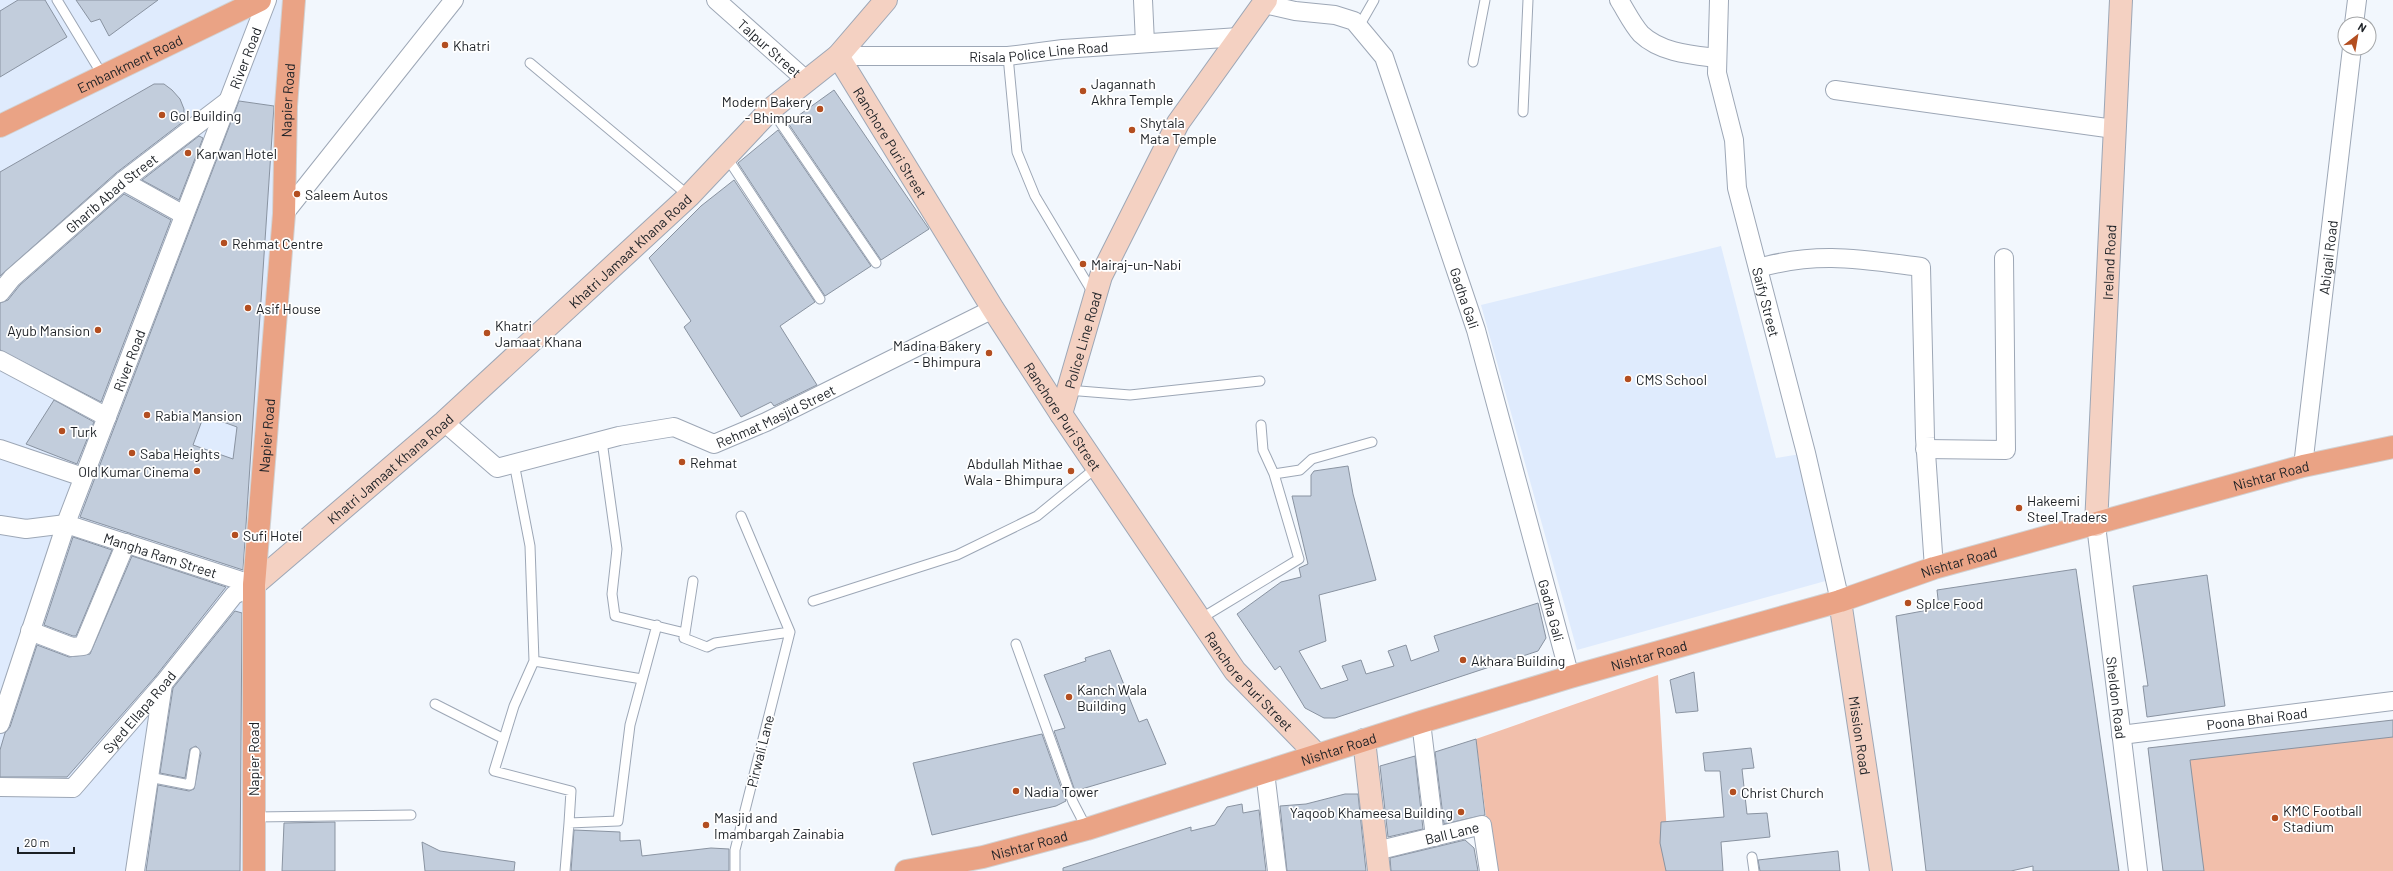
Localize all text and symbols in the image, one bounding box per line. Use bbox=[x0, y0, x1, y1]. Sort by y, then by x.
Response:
street label: Talpur Street bbox=[734, 15, 805, 81]
north arrow bbox=[2337, 16, 2377, 56]
text: N bbox=[2356, 20, 2369, 34]
street label: River Road bbox=[225, 24, 264, 91]
street label: Embankment Road bbox=[74, 31, 185, 96]
place label: Khatri bbox=[453, 37, 490, 54]
street label: Risala Police Line Road bbox=[969, 37, 1109, 65]
marker: Khatri bbox=[440, 40, 450, 50]
street label: Napier Road bbox=[277, 63, 298, 138]
place label: Jagannath Akhra Temple bbox=[1091, 75, 1174, 108]
street label: Ranchore Puri Street bbox=[850, 84, 931, 200]
marker: Jagannath Akhra Temple bbox=[1078, 86, 1088, 96]
place label: Modern Bakery - Bhimpura bbox=[722, 93, 813, 126]
marker: Modern Bakery - Bhimpura bbox=[815, 104, 825, 114]
place label: Gol Building bbox=[170, 107, 241, 124]
marker: Gol Building bbox=[157, 110, 167, 120]
place label: Shytala Mata Temple bbox=[1140, 114, 1217, 147]
marker: Shytala Mata Temple bbox=[1127, 125, 1137, 135]
place label: Karwan Hotel bbox=[196, 145, 277, 162]
marker: Karwan Hotel bbox=[183, 148, 193, 158]
street label: Gharib Abad Street bbox=[62, 150, 160, 236]
place label: Saleem Autos bbox=[305, 186, 388, 203]
marker: Saleem Autos bbox=[292, 189, 302, 199]
street label: Khatri Jamaat Khana Road bbox=[565, 190, 694, 311]
street label: Abigail Road bbox=[2315, 219, 2340, 296]
street label: Ireland Road bbox=[2098, 224, 2119, 300]
place label: Rehmat Centre bbox=[232, 235, 323, 252]
marker: Rehmat Centre bbox=[219, 238, 229, 248]
place label: Mairaj-un-Nabi bbox=[1091, 256, 1181, 273]
marker: Mairaj-un-Nabi bbox=[1078, 259, 1088, 269]
street label: Gadha Gali bbox=[1447, 265, 1483, 331]
street label: Saify Street bbox=[1749, 265, 1784, 339]
street label: Police Line Road bbox=[1060, 290, 1105, 391]
place label: Asif House bbox=[256, 300, 321, 317]
marker: Asif House bbox=[243, 303, 253, 313]
place label: Khatri Jamaat Khana bbox=[495, 317, 582, 350]
place label: Ayub Mansion bbox=[7, 322, 90, 339]
marker: Ayub Mansion bbox=[93, 325, 103, 335]
street label: River Road bbox=[109, 327, 148, 394]
marker: Khatri Jamaat Khana bbox=[482, 328, 492, 338]
place label: Madina Bakery - Bhimpura bbox=[893, 337, 982, 370]
marker: Madina Bakery - Bhimpura bbox=[984, 348, 994, 358]
street label: Ranchore Puri Street bbox=[1021, 359, 1105, 474]
place label: CMS School bbox=[1636, 371, 1707, 388]
marker: CMS School bbox=[1623, 374, 1633, 384]
street label: Rehmat Masjid Street bbox=[713, 381, 838, 451]
street label: Napier Road bbox=[255, 398, 278, 473]
place label: Rabia Mansion bbox=[155, 407, 242, 424]
marker: Rabia Mansion bbox=[142, 410, 152, 420]
street label: Khatri Jamaat Khana Road bbox=[323, 410, 456, 527]
place label: Turk bbox=[70, 423, 97, 440]
marker: Turk bbox=[57, 426, 67, 436]
place label: Saba Heights bbox=[140, 445, 220, 462]
marker: Saba Heights bbox=[127, 448, 137, 458]
place label: Rehmat bbox=[690, 454, 737, 471]
place label: Abdullah Mithae Wala - Bhimpura bbox=[964, 455, 1063, 488]
street label: Nishtar Road bbox=[2231, 456, 2311, 494]
marker: Rehmat bbox=[677, 457, 687, 467]
place label: Old Kumar Cinema bbox=[78, 463, 189, 480]
marker: Old Kumar Cinema bbox=[192, 466, 202, 476]
marker: Abdullah Mithae Wala - Bhimpura bbox=[1066, 466, 1076, 476]
place label: Hakeemi Steel Traders bbox=[2027, 492, 2108, 525]
marker: Hakeemi Steel Traders bbox=[2014, 503, 2024, 513]
place label: Sufi Hotel bbox=[243, 527, 302, 544]
street label: Mangha Ram Street bbox=[102, 528, 219, 581]
marker: Sufi Hotel bbox=[230, 530, 240, 540]
street label: Nishtar Road bbox=[1918, 543, 1999, 581]
street label: Gadha Gali bbox=[1535, 577, 1568, 643]
place label: SpIce Food bbox=[1916, 595, 1983, 612]
marker: SpIce Food bbox=[1903, 598, 1913, 608]
street label: Ranchore Puri Street bbox=[1202, 628, 1297, 734]
street label: Nishtar Road bbox=[1609, 636, 1689, 674]
place label: Akhara Building bbox=[1471, 652, 1565, 669]
marker: Akhara Building bbox=[1458, 655, 1468, 665]
street label: Sheldon Road bbox=[2104, 656, 2130, 740]
street label: Syed Ellapa Road bbox=[99, 667, 179, 756]
place label: Kanch Wala Building bbox=[1077, 681, 1147, 714]
marker: Kanch Wala Building bbox=[1064, 692, 1074, 702]
street label: Mission Road bbox=[1846, 695, 1875, 776]
street label: Poona Bhai Road bbox=[2205, 703, 2308, 733]
street label: Pirwali Lane bbox=[743, 713, 777, 789]
street label: Napier Road bbox=[245, 722, 262, 796]
street label: Nishtar Road bbox=[1298, 728, 1378, 769]
place label: Nadia Tower bbox=[1024, 783, 1099, 800]
place label: Christ Church bbox=[1741, 784, 1824, 801]
marker: Nadia Tower bbox=[1011, 786, 1021, 796]
marker: Christ Church bbox=[1728, 787, 1738, 797]
place label: KMC Football Stadium bbox=[2283, 802, 2362, 835]
place label: Yaqoob Khameesa Building bbox=[1290, 804, 1453, 821]
marker: Yaqoob Khameesa Building bbox=[1456, 807, 1466, 817]
place label: Masjid and Imambargah Zainabia bbox=[714, 809, 844, 842]
marker: KMC Football Stadium bbox=[2270, 813, 2280, 823]
street label: Ball Lane bbox=[1423, 818, 1481, 847]
marker: Masjid and Imambargah Zainabia bbox=[701, 820, 711, 830]
street label: Nishtar Road bbox=[989, 826, 1069, 863]
scale bar bbox=[18, 829, 74, 855]
text: 20 m bbox=[24, 835, 50, 849]

